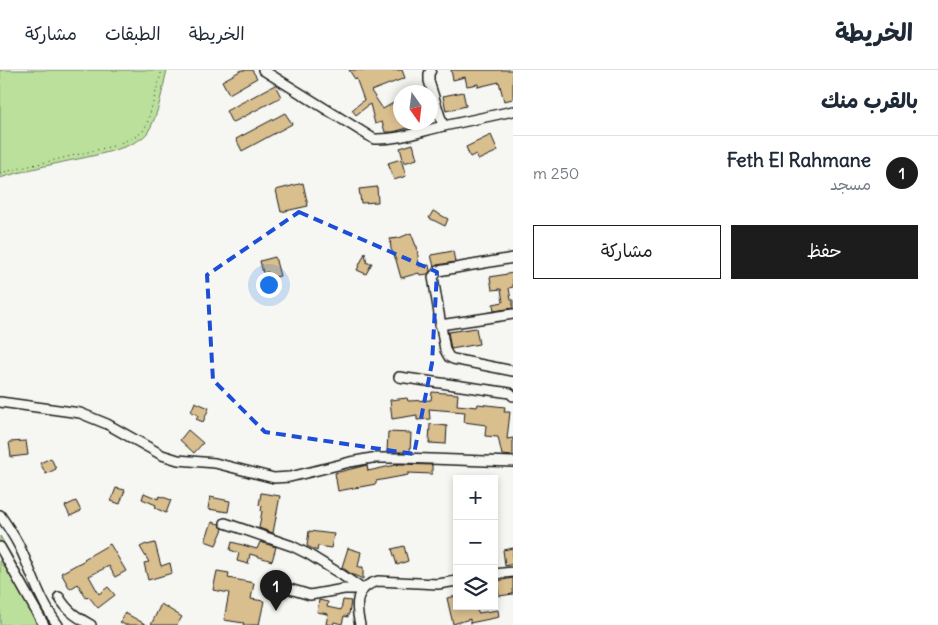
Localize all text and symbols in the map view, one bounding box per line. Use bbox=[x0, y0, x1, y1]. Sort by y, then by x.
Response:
text: الخريطة bbox=[835, 17, 913, 47]
text: مشاركة bbox=[25, 22, 77, 45]
text: الطبقات bbox=[105, 22, 161, 45]
text: الخريطة bbox=[189, 22, 245, 45]
north arrow bbox=[393, 85, 438, 130]
text: بالقرب منك bbox=[821, 87, 918, 114]
text: Feth El Rahmane bbox=[727, 148, 871, 172]
text: 250 m bbox=[533, 163, 579, 183]
text: 1 bbox=[899, 163, 905, 183]
text: مسجد bbox=[830, 174, 871, 194]
button: مشاركة bbox=[533, 225, 721, 279]
button: حفظ bbox=[731, 225, 918, 279]
your location bbox=[256, 272, 282, 298]
map controls bbox=[453, 475, 498, 610]
button: + bbox=[453, 475, 498, 520]
button: − bbox=[453, 520, 498, 565]
button: layers bbox=[453, 565, 498, 610]
pin: 1 bbox=[260, 570, 292, 611]

